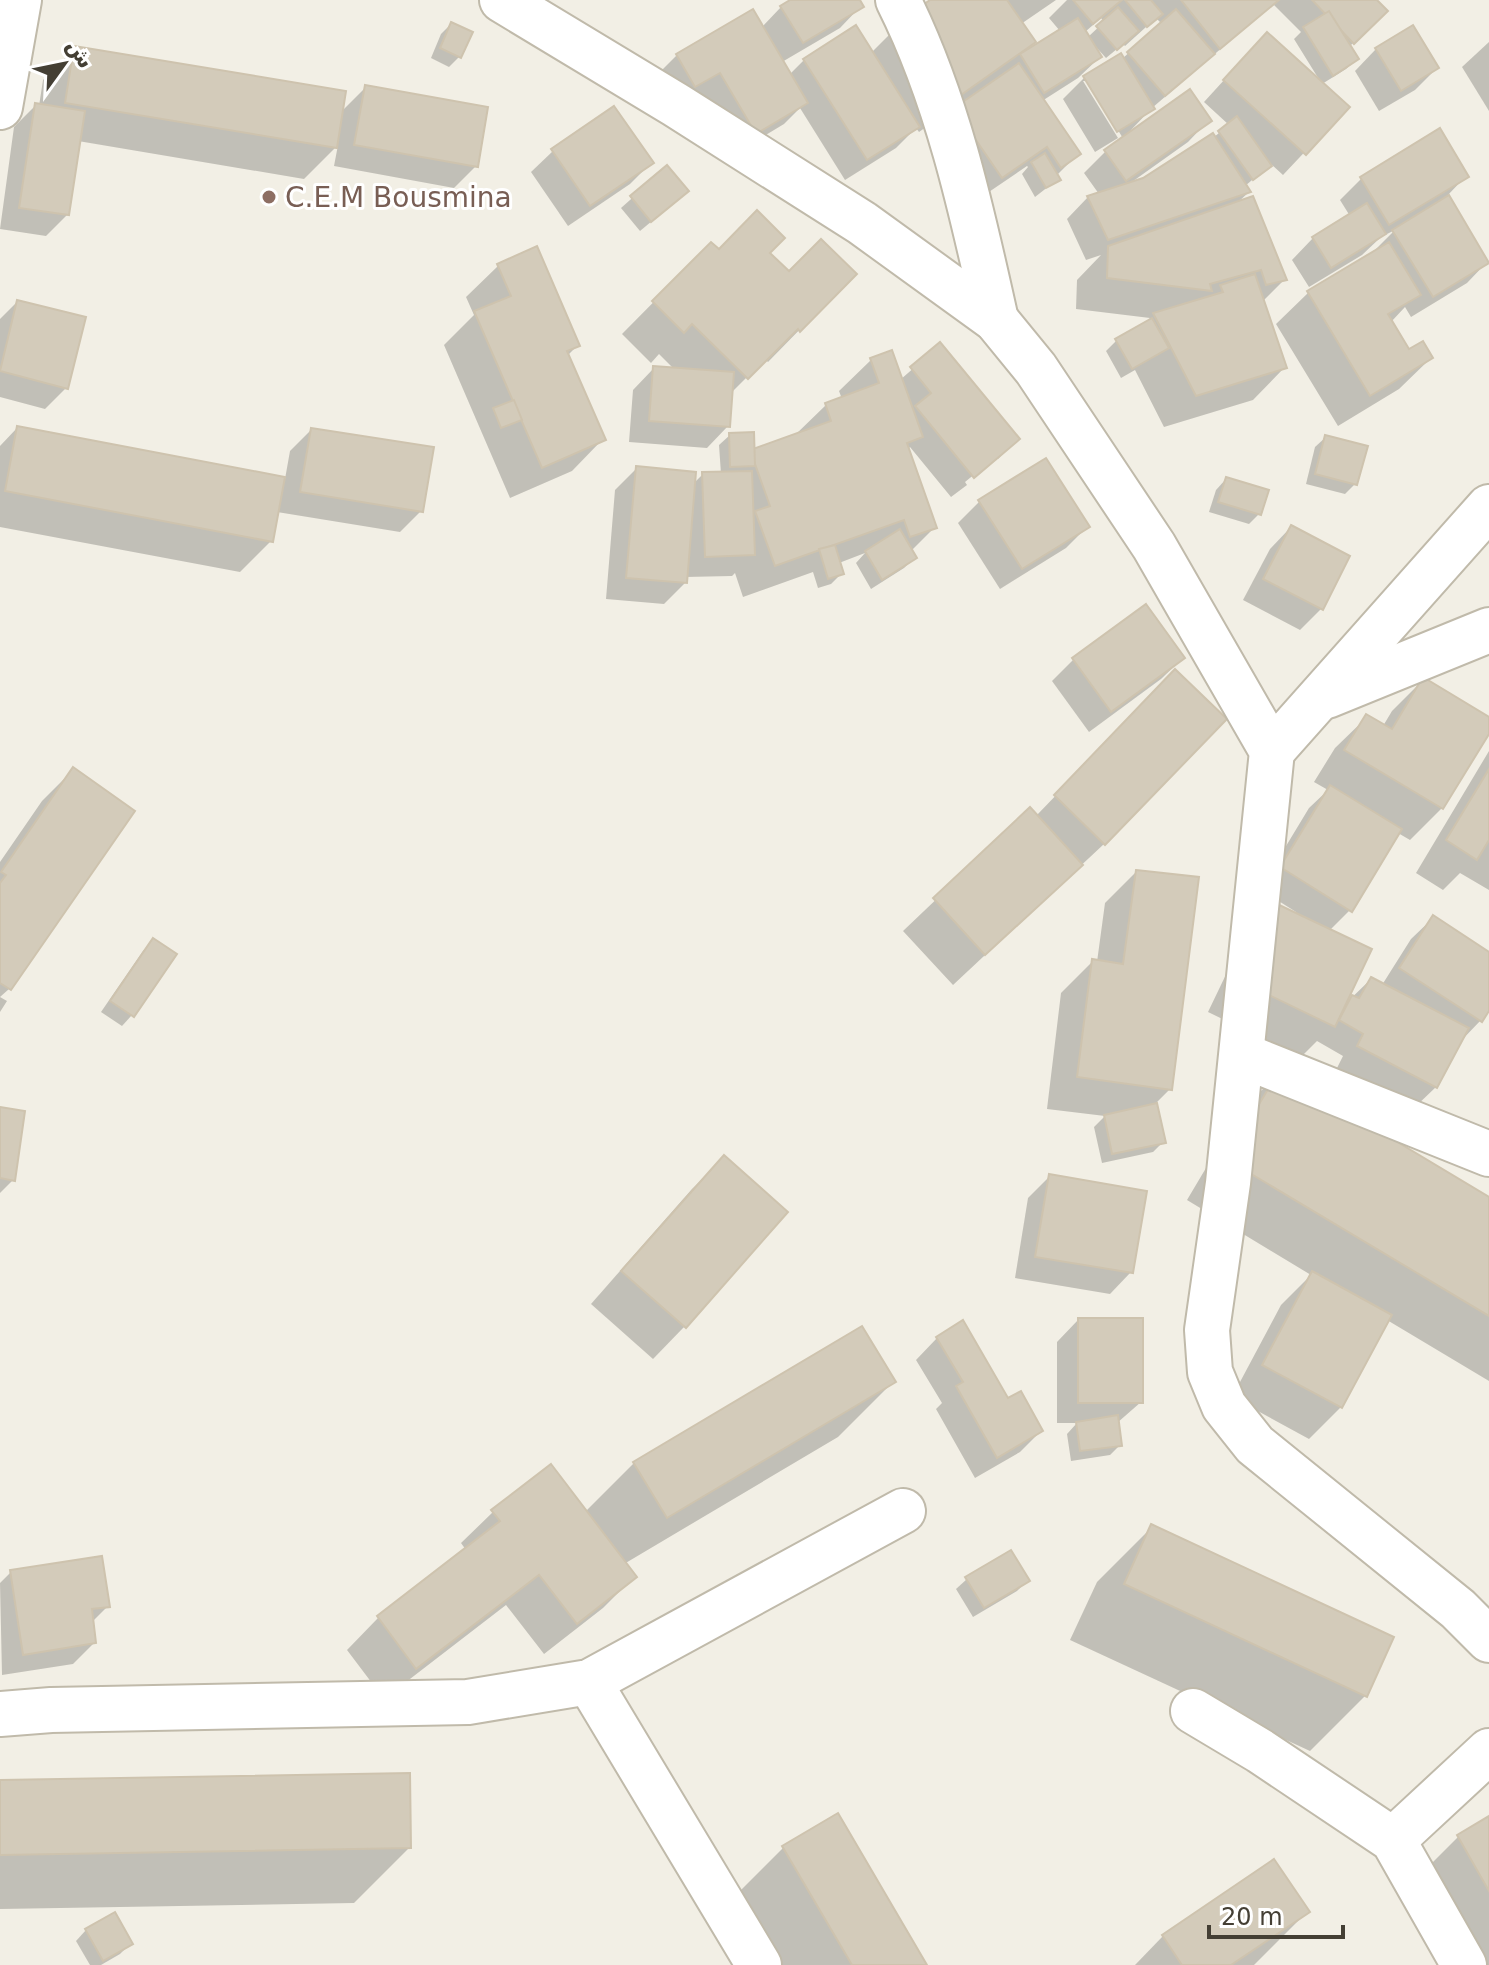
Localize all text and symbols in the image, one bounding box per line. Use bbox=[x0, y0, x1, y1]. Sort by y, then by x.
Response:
north arrow bbox=[24, 24, 104, 104]
text: ش bbox=[62, 34, 99, 73]
place label: C.E.M Bousmina bbox=[285, 181, 512, 214]
marker: C.E.M Bousmina bbox=[260, 188, 278, 206]
scale bar bbox=[1209, 1889, 1343, 1939]
text: 20 m bbox=[1221, 1903, 1283, 1931]

